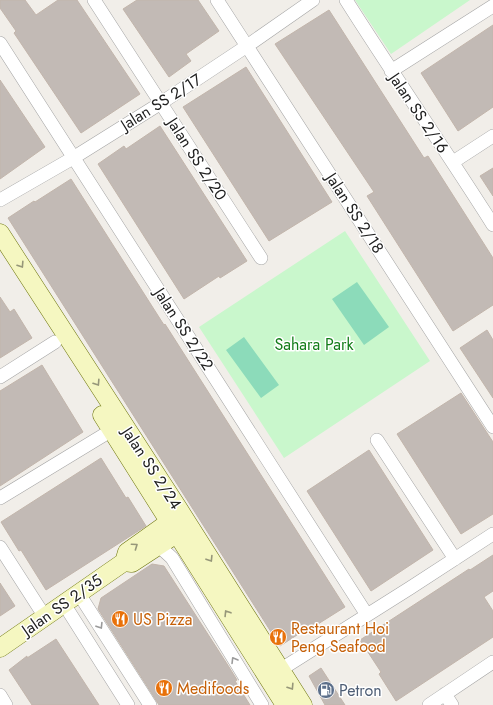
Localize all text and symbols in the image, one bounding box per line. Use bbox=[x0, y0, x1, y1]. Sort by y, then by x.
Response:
street label: Jalan SS 2/16 bbox=[383, 67, 454, 158]
street label: Jalan SS 2/17 bbox=[114, 68, 206, 137]
street label: Jalan SS 2/20 bbox=[161, 111, 232, 205]
street label: Jalan SS 2/18 bbox=[319, 167, 390, 258]
one-way arrow bbox=[16, 261, 23, 268]
street label: Jalan SS 2/22 bbox=[148, 282, 219, 375]
park label: Sahara Park bbox=[274, 333, 354, 356]
one-way arrow bbox=[92, 379, 99, 386]
street label: Jalan SS 2/24 bbox=[116, 421, 187, 514]
one-way arrow bbox=[131, 543, 138, 551]
one-way arrow bbox=[205, 554, 212, 561]
street label: Jalan SS 2/35 bbox=[15, 569, 107, 642]
place label: US Pizza bbox=[133, 608, 192, 631]
restaurant icon: US Pizza bbox=[110, 609, 130, 629]
one-way arrow bbox=[224, 610, 231, 617]
place label: Restaurant Hoi Peng Seafood bbox=[291, 617, 389, 658]
one-way arrow bbox=[95, 622, 102, 629]
restaurant icon: Restaurant Hoi Peng Seafood bbox=[268, 627, 288, 647]
one-way arrow bbox=[231, 657, 239, 664]
place label: Medifoods bbox=[177, 677, 249, 700]
restaurant icon: Medifoods bbox=[154, 678, 174, 698]
place label: Petron bbox=[339, 679, 382, 702]
fuel station icon: Petron bbox=[316, 680, 336, 700]
one-way arrow bbox=[287, 683, 294, 690]

